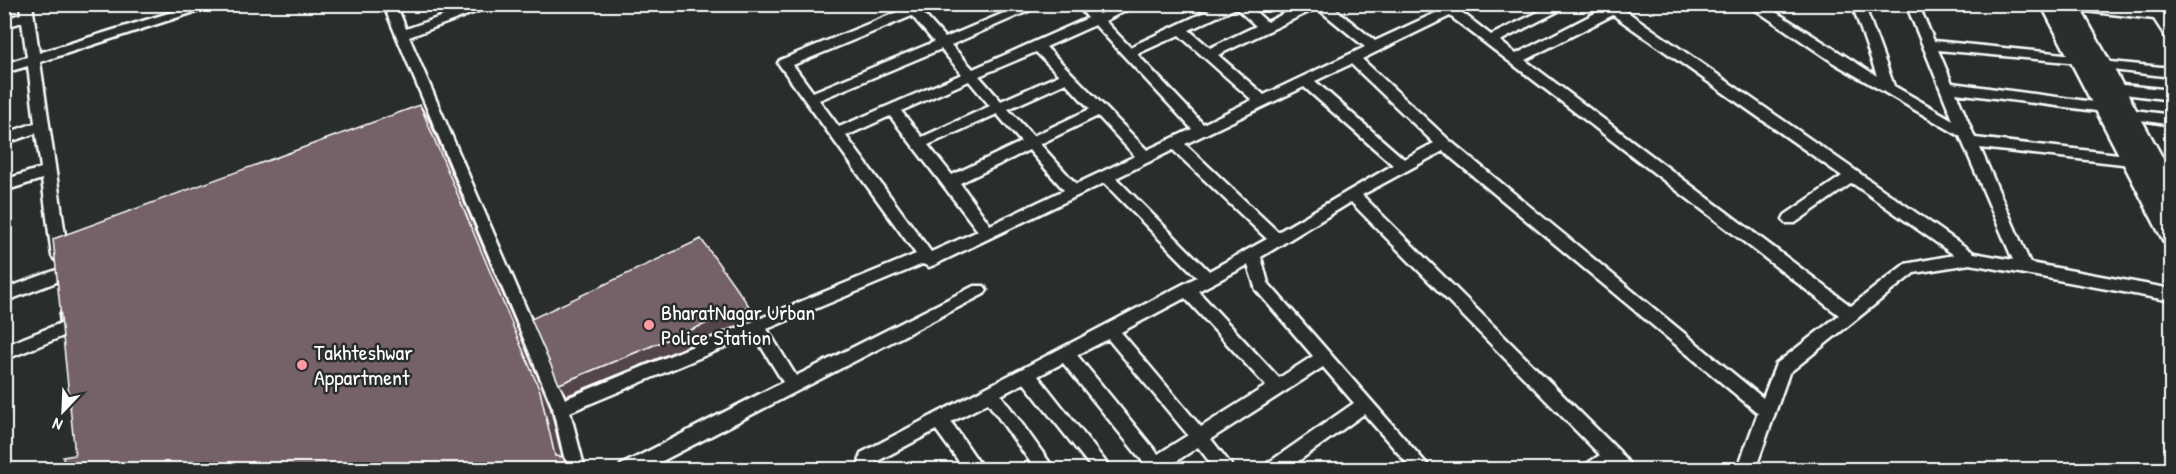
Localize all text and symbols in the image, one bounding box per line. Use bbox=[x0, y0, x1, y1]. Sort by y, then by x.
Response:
place label: BharatNagar Urban Police Station bbox=[661, 297, 815, 352]
marker: BharatNagar Urban Police Station bbox=[642, 318, 656, 332]
place label: Takhteshwar Appartment bbox=[314, 337, 413, 392]
marker: Takhteshwar Appartment bbox=[295, 358, 309, 372]
north arrow bbox=[33, 381, 93, 441]
text: N bbox=[48, 413, 65, 437]

